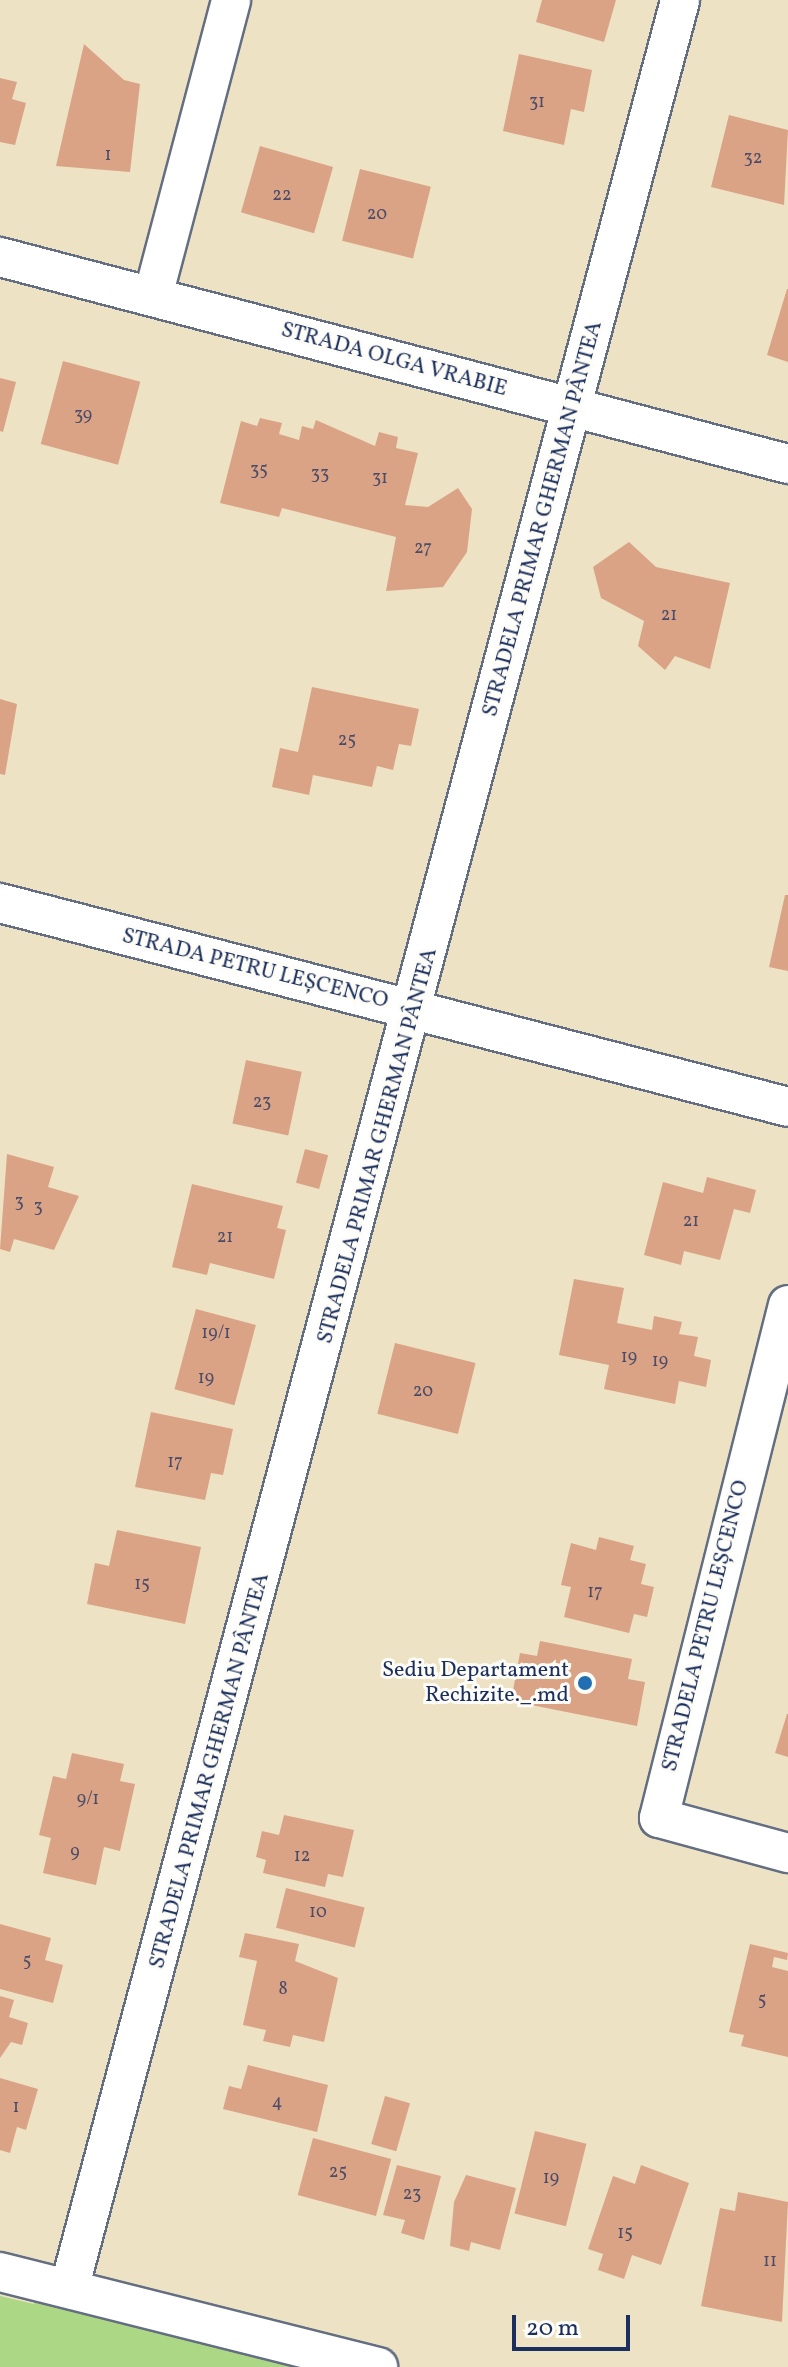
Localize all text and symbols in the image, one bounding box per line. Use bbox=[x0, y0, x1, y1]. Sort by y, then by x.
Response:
house number: 31 bbox=[529, 92, 545, 114]
house number: 1 bbox=[105, 145, 111, 167]
house number: 32 bbox=[744, 148, 762, 170]
house number: 22 bbox=[272, 185, 292, 207]
house number: 20 bbox=[367, 204, 387, 226]
street label: STRADA OLGA VRABIE bbox=[278, 317, 510, 403]
street label: STRADELA PRIMAR GHERMAN PÂNTEA bbox=[477, 318, 609, 720]
house number: 39 bbox=[74, 405, 92, 427]
house number: 35 bbox=[250, 460, 268, 482]
house number: 33 bbox=[311, 464, 329, 486]
house number: 31 bbox=[372, 468, 388, 490]
house number: 27 bbox=[414, 538, 432, 560]
house number: 21 bbox=[661, 605, 677, 627]
house number: 25 bbox=[338, 730, 356, 752]
street label: STRADA PETRU LEȘCENCO bbox=[119, 923, 391, 1015]
street label: STRADELA PRIMAR GHERMAN PÂNTEA bbox=[312, 945, 444, 1347]
house number: 23 bbox=[253, 1092, 271, 1114]
house number: 3 bbox=[14, 1192, 24, 1214]
house number: 3 bbox=[33, 1197, 43, 1219]
house number: 21 bbox=[683, 1211, 699, 1233]
house number: 21 bbox=[217, 1227, 233, 1249]
house number: 19/1 bbox=[201, 1323, 231, 1345]
house number: 19 bbox=[621, 1347, 637, 1369]
house number: 19 bbox=[652, 1351, 668, 1373]
house number: 19 bbox=[198, 1368, 214, 1390]
house number: 20 bbox=[413, 1381, 433, 1403]
house number: 17 bbox=[167, 1452, 183, 1474]
street label: STRADELA PETRU LEȘCENCO bbox=[657, 1478, 755, 1774]
street label: STRADELA PRIMAR GHERMAN PÂNTEA bbox=[144, 1570, 276, 1972]
house number: 15 bbox=[134, 1574, 150, 1596]
house number: 17 bbox=[587, 1582, 603, 1604]
place label: Sediu Departament Rechizite._.md bbox=[382, 1657, 569, 1708]
marker: Sediu Departament Rechizite._.md bbox=[576, 1674, 594, 1692]
house number: 9/1 bbox=[77, 1789, 99, 1811]
house number: 9 bbox=[70, 1842, 80, 1864]
house number: 12 bbox=[294, 1846, 310, 1868]
house number: 10 bbox=[309, 1902, 327, 1924]
house number: 5 bbox=[23, 1951, 31, 1973]
house number: 8 bbox=[278, 1979, 288, 2001]
house number: 5 bbox=[758, 1990, 766, 2012]
house number: 4 bbox=[272, 2092, 282, 2114]
house number: 1 bbox=[13, 2097, 19, 2119]
house number: 25 bbox=[329, 2162, 347, 2184]
house number: 19 bbox=[543, 2168, 559, 2190]
house number: 23 bbox=[403, 2184, 421, 2206]
house number: 15 bbox=[617, 2223, 633, 2245]
house number: 11 bbox=[763, 2251, 777, 2273]
scale bar bbox=[516, 2299, 634, 2349]
text: 20 m bbox=[526, 2312, 579, 2346]

